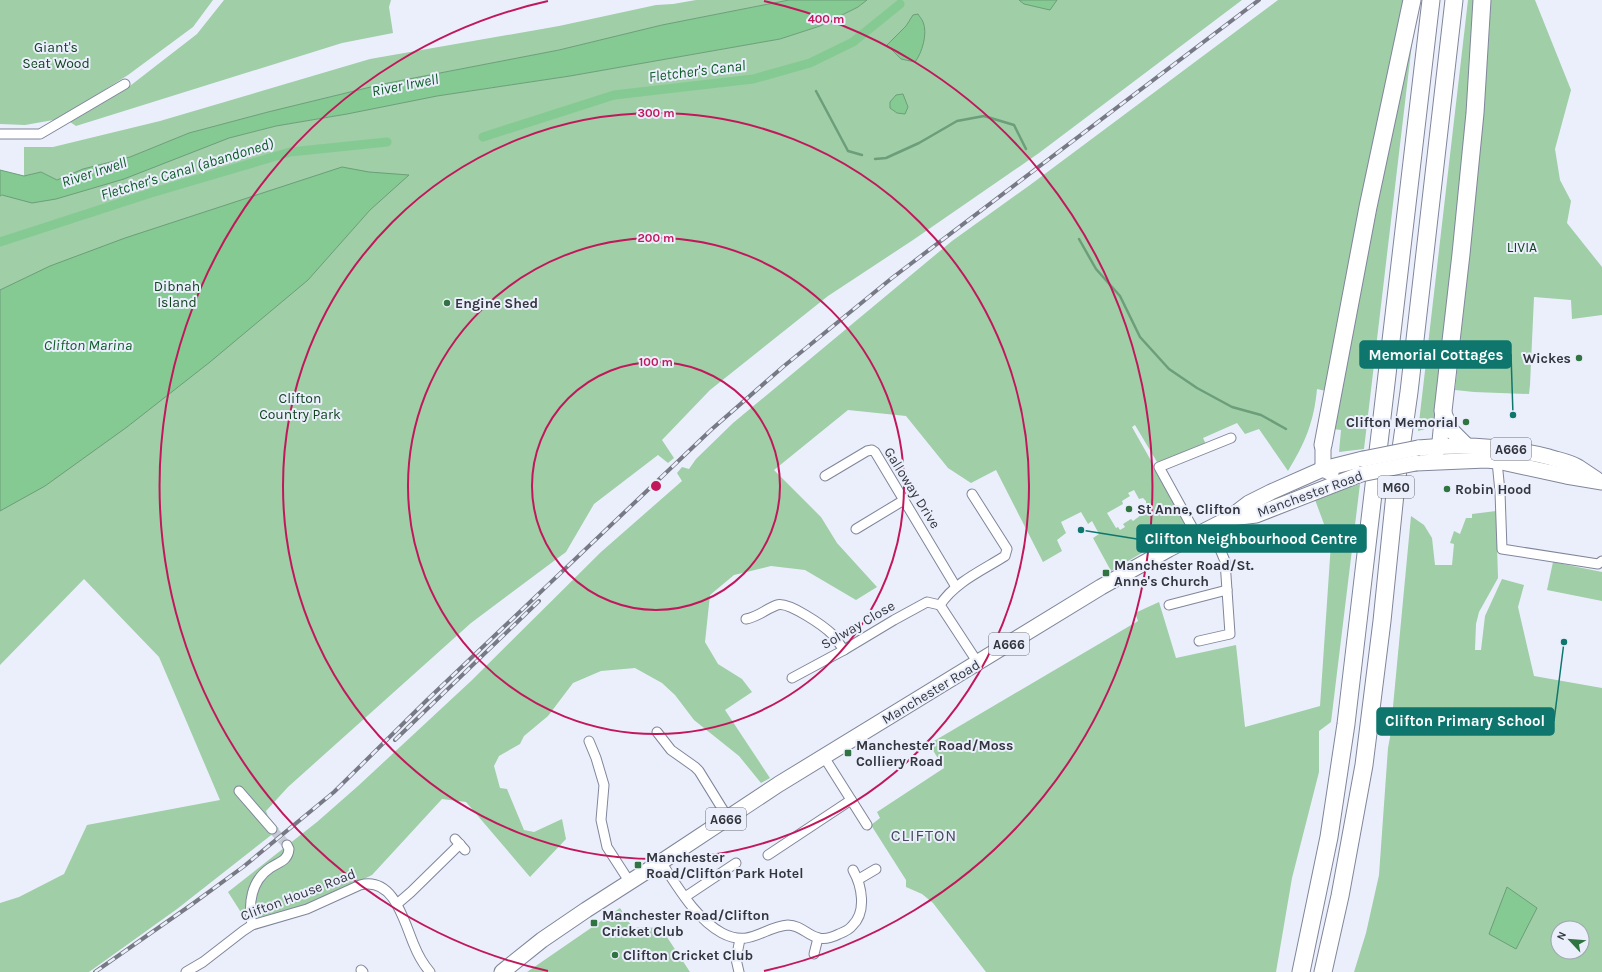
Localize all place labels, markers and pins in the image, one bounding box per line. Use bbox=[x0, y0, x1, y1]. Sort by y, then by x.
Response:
place label: Engine Shed bbox=[455, 295, 538, 312]
marker: Engine Shed bbox=[442, 298, 452, 308]
callout: Memorial Cottages bbox=[1360, 341, 1511, 368]
place label: Wickes bbox=[1523, 350, 1571, 367]
marker: Wickes bbox=[1574, 353, 1584, 363]
place label: Clifton Memorial bbox=[1346, 414, 1458, 431]
marker: Clifton Memorial bbox=[1461, 417, 1471, 427]
centre of rings bbox=[649, 479, 663, 493]
place label: Robin Hood bbox=[1455, 481, 1532, 498]
marker: Robin Hood bbox=[1442, 484, 1452, 494]
place label: St Anne, Clifton bbox=[1137, 501, 1241, 518]
marker: St Anne, Clifton bbox=[1124, 504, 1134, 514]
callout: Clifton Neighbourhood Centre bbox=[1137, 525, 1366, 552]
place label: Manchester Road/St. Anne's Church bbox=[1114, 557, 1254, 590]
marker: Manchester Road/St. Anne's Church bbox=[1101, 568, 1111, 578]
callout: Clifton Primary School bbox=[1377, 708, 1554, 735]
place label: Manchester Road/Moss Colliery Road bbox=[856, 737, 1013, 770]
marker: Manchester Road/Moss Colliery Road bbox=[843, 748, 853, 758]
place label: Manchester Road/Clifton Park Hotel bbox=[646, 849, 804, 882]
marker: Manchester Road/Clifton Park Hotel bbox=[633, 860, 643, 870]
place label: Manchester Road/Clifton Cricket Club bbox=[602, 907, 769, 940]
marker: Manchester Road/Clifton Cricket Club bbox=[589, 918, 599, 928]
place label: Clifton Cricket Club bbox=[623, 947, 753, 964]
marker: Clifton Cricket Club bbox=[610, 950, 620, 960]

